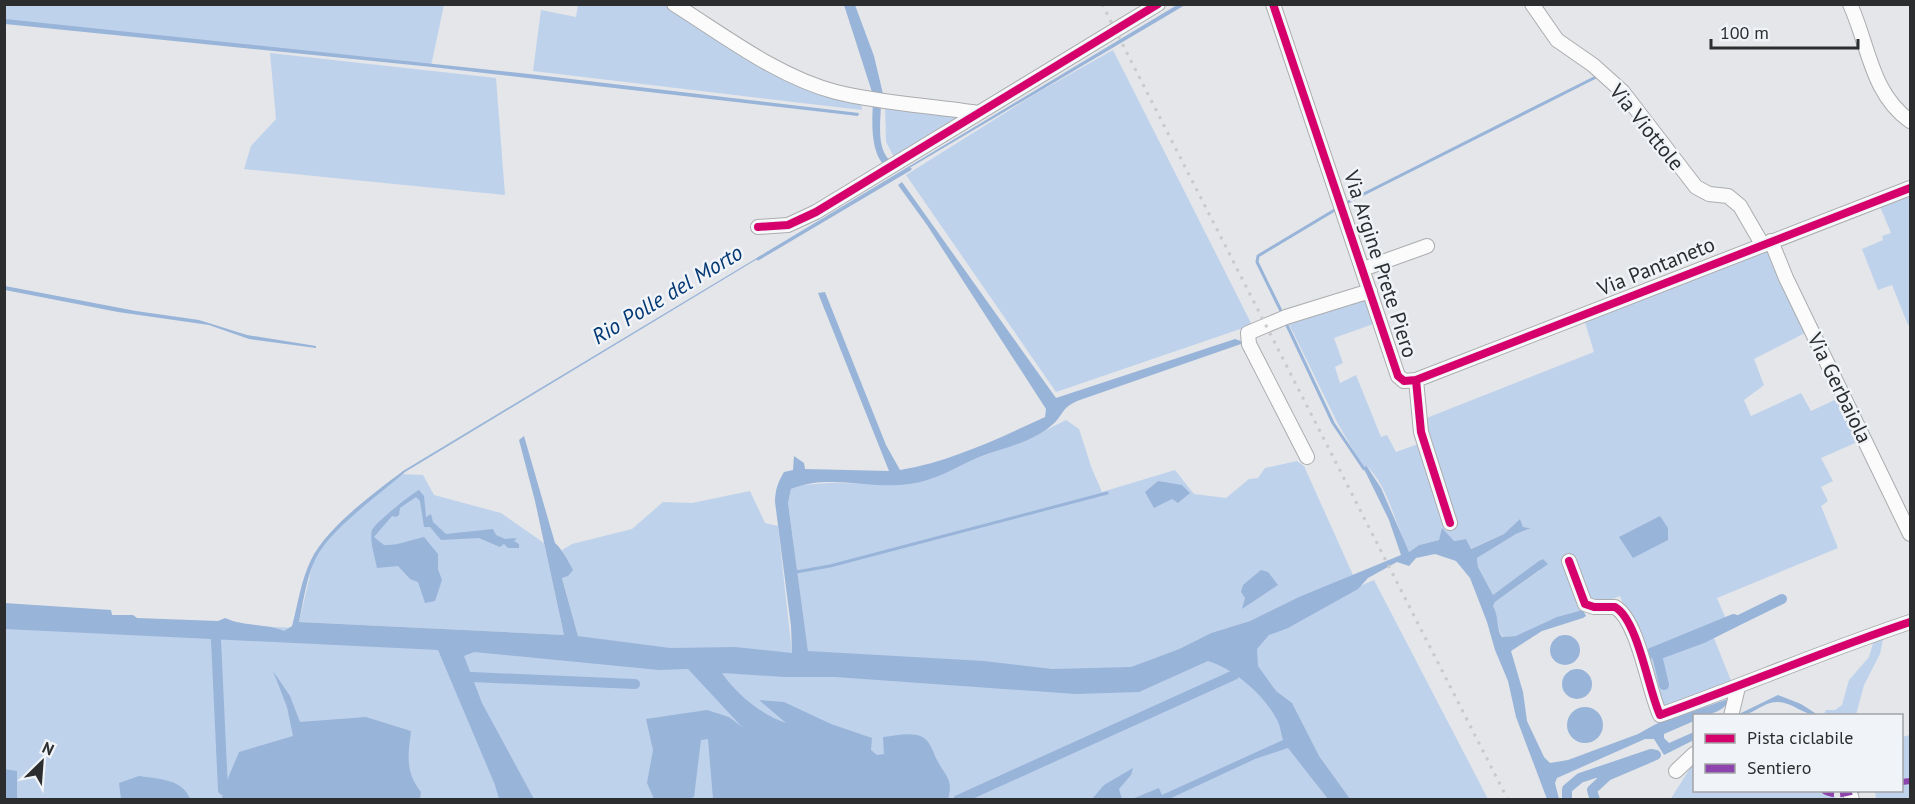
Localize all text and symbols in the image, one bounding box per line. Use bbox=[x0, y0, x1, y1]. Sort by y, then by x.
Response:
scale bar bbox=[1711, 12, 1858, 50]
text: 100 m bbox=[1720, 21, 1769, 44]
street label: Via Viottole bbox=[1603, 77, 1690, 176]
street label: Via Argine Prete Piero bbox=[1338, 166, 1424, 361]
street label: Via Pantaneto bbox=[1592, 230, 1719, 302]
water label: Rio Polle del Morto bbox=[586, 238, 748, 350]
street label: Via Gerbaiola bbox=[1801, 328, 1878, 448]
legend bbox=[1693, 714, 1903, 792]
text: Pista ciclabile bbox=[1747, 726, 1854, 749]
north arrow bbox=[12, 732, 72, 792]
text: N bbox=[39, 737, 57, 760]
text: Sentiero bbox=[1747, 756, 1811, 779]

